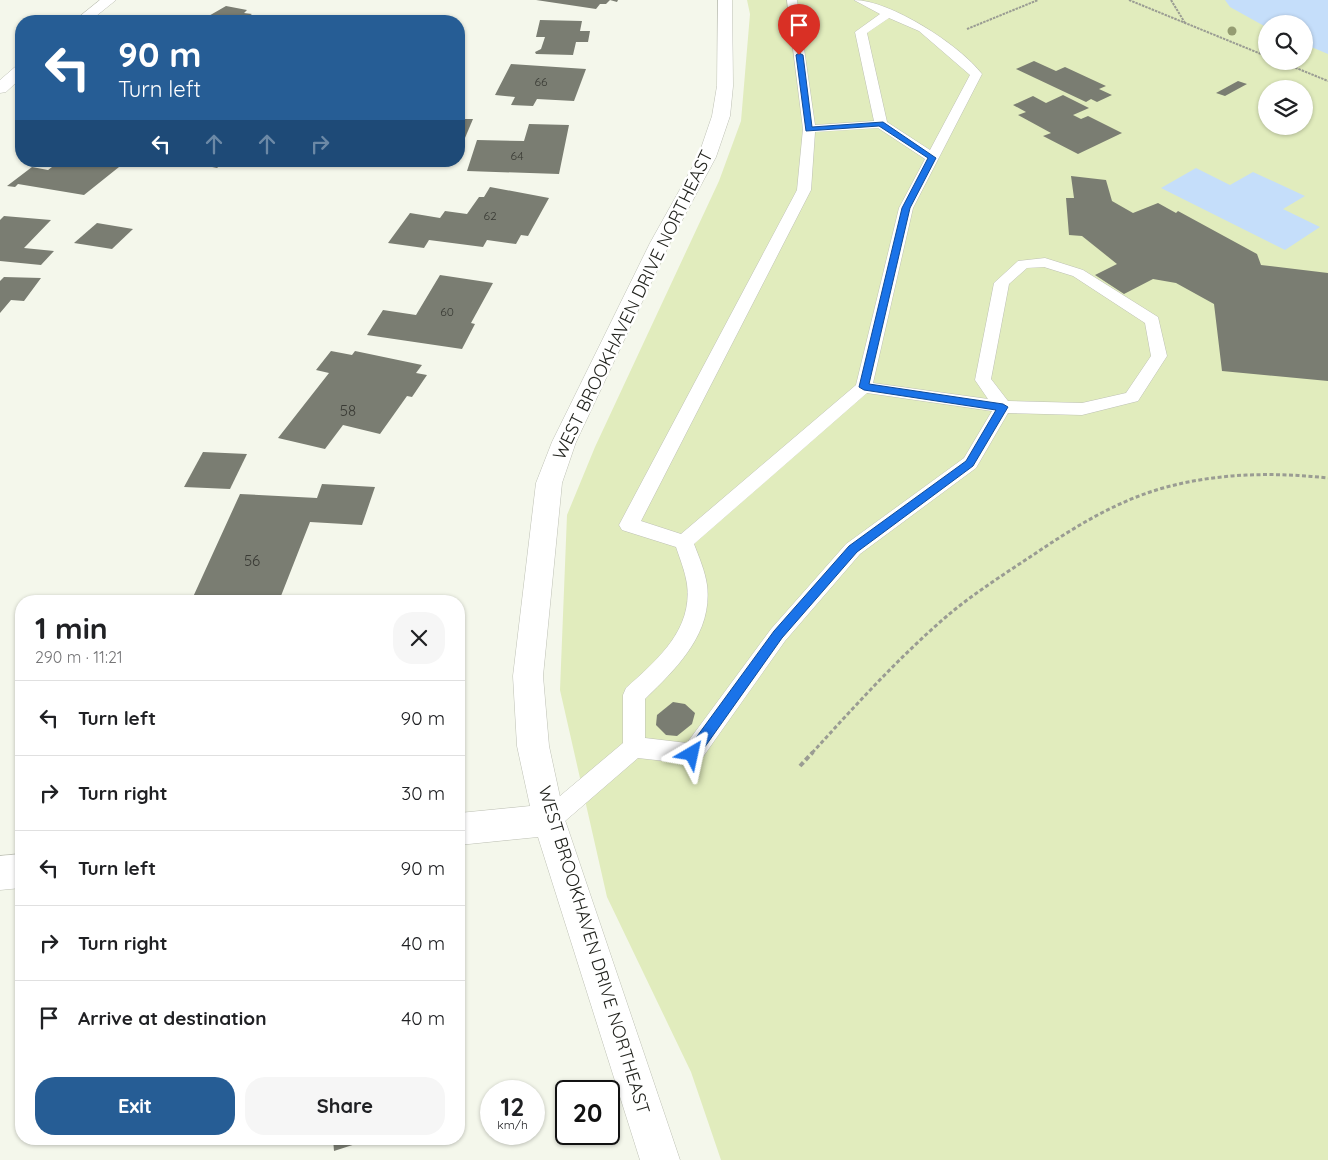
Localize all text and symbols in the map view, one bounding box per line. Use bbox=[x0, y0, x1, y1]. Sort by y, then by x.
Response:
pin bbox=[778, 4, 820, 55]
icon: arrive bbox=[785, 11, 813, 39]
map controls bbox=[1258, 15, 1313, 135]
button: search bbox=[1258, 15, 1313, 70]
text: 90 m bbox=[118, 32, 201, 76]
icon: left bbox=[35, 35, 100, 100]
house number: 66 bbox=[535, 74, 548, 89]
text: Turn left bbox=[118, 75, 201, 103]
button: layers bbox=[1258, 80, 1313, 135]
icon: left bbox=[147, 130, 175, 158]
icon: ahead bbox=[200, 130, 228, 158]
icon: ahead bbox=[253, 130, 281, 158]
icon: right bbox=[306, 130, 334, 158]
street label: WEST BROOKHAVEN DRIVE NORTHEAST bbox=[547, 146, 718, 464]
house number: 64 bbox=[511, 148, 523, 163]
house number: 62 bbox=[483, 208, 497, 223]
house number: 60 bbox=[440, 304, 454, 319]
house number: 58 bbox=[340, 401, 356, 420]
house number: 56 bbox=[244, 551, 260, 570]
text: 1 min bbox=[35, 609, 108, 647]
button: close bbox=[393, 612, 445, 664]
text: 290 m · 11:21 bbox=[35, 647, 123, 667]
icon: left bbox=[35, 704, 63, 732]
text: Turn left bbox=[78, 706, 156, 730]
text: 90 m bbox=[401, 706, 445, 730]
position arrow bbox=[665, 727, 717, 779]
icon: right bbox=[35, 779, 63, 807]
text: Turn right bbox=[78, 781, 167, 805]
text: 30 m bbox=[401, 781, 445, 805]
street label: WEST BROOKHAVEN DRIVE NORTHEAST bbox=[533, 783, 656, 1117]
icon: left bbox=[35, 854, 63, 882]
text: Turn left bbox=[78, 856, 156, 880]
text: 90 m bbox=[401, 856, 445, 880]
icon: right bbox=[35, 929, 63, 957]
text: Turn right bbox=[78, 931, 167, 955]
text: 40 m bbox=[401, 931, 445, 955]
icon: arrive bbox=[35, 1004, 63, 1032]
text: Arrive at destination bbox=[78, 1006, 267, 1030]
text: 40 m bbox=[401, 1006, 445, 1030]
button: Exit bbox=[35, 1077, 235, 1135]
button: Share bbox=[245, 1077, 445, 1135]
speed limit sign: 20 bbox=[555, 1080, 620, 1145]
text: 12 bbox=[501, 1091, 524, 1122]
text: km/h bbox=[497, 1117, 528, 1132]

